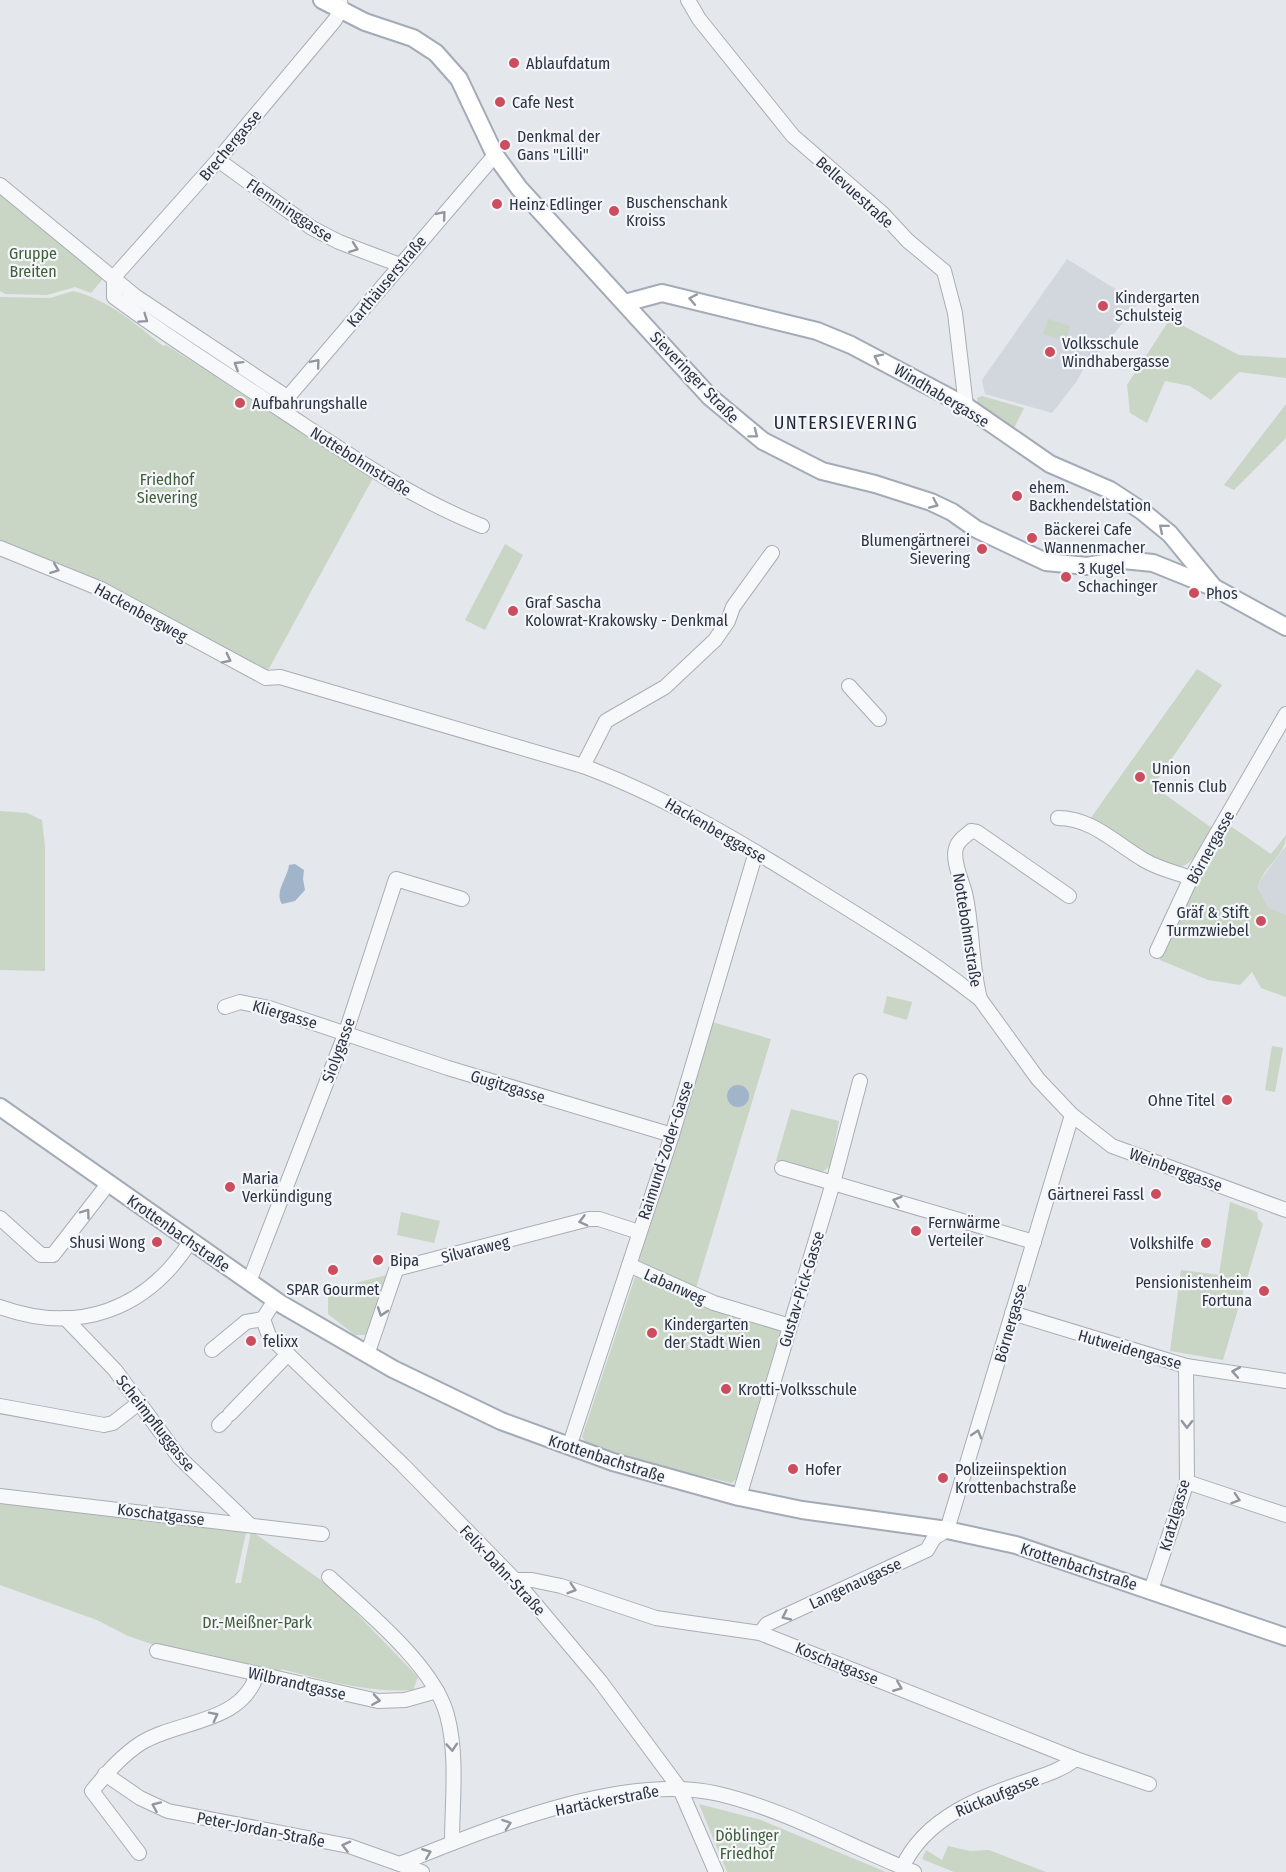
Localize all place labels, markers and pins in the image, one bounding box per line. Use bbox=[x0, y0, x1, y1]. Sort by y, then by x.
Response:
place label: Ablaufdatum bbox=[526, 54, 610, 73]
marker: Ablaufdatum bbox=[507, 56, 521, 70]
place label: Cafe Nest bbox=[512, 93, 575, 112]
marker: Cafe Nest bbox=[493, 95, 507, 109]
place label: Denkmal der Gans "Lilli" bbox=[517, 127, 601, 164]
marker: Denkmal der Gans "Lilli" bbox=[498, 138, 512, 152]
place label: Buschenschank Kroiss bbox=[626, 193, 728, 230]
place label: Heinz Edlinger bbox=[509, 195, 603, 214]
marker: Heinz Edlinger bbox=[490, 197, 504, 211]
marker: Buschenschank Kroiss bbox=[607, 204, 621, 218]
place label: Kindergarten Schulsteig bbox=[1115, 288, 1200, 325]
marker: Kindergarten Schulsteig bbox=[1096, 299, 1110, 313]
place label: Volksschule Windhabergasse bbox=[1062, 334, 1170, 371]
marker: Volksschule Windhabergasse bbox=[1043, 345, 1057, 359]
place label: Aufbahrungshalle bbox=[252, 394, 367, 413]
marker: Aufbahrungshalle bbox=[233, 396, 247, 410]
place label: ehem. Backhendelstation bbox=[1029, 478, 1151, 515]
marker: ehem. Backhendelstation bbox=[1010, 489, 1024, 503]
place label: Bäckerei Cafe Wannenmacher bbox=[1044, 520, 1146, 557]
place label: Blumengärtnerei Sievering bbox=[861, 531, 970, 568]
marker: Bäckerei Cafe Wannenmacher bbox=[1025, 531, 1039, 545]
marker: Blumengärtnerei Sievering bbox=[975, 542, 989, 556]
place label: 3 Kugel Schachinger bbox=[1078, 559, 1158, 596]
marker: 3 Kugel Schachinger bbox=[1059, 570, 1073, 584]
place label: Phos bbox=[1206, 584, 1238, 603]
marker: Phos bbox=[1187, 586, 1201, 600]
place label: Graf Sascha Kolowrat-Krakowsky - Denkmal bbox=[525, 593, 728, 630]
marker: Graf Sascha Kolowrat-Krakowsky - Denkmal bbox=[506, 604, 520, 618]
place label: Union Tennis Club bbox=[1152, 759, 1227, 796]
marker: Union Tennis Club bbox=[1133, 770, 1147, 784]
place label: Gräf & Stift Turmzwiebel bbox=[1167, 903, 1250, 940]
marker: Gräf & Stift Turmzwiebel bbox=[1254, 914, 1268, 928]
place label: Ohne Titel bbox=[1148, 1091, 1215, 1110]
marker: Ohne Titel bbox=[1220, 1093, 1234, 1107]
place label: Maria Verkündigung bbox=[242, 1169, 332, 1206]
marker: Maria Verkündigung bbox=[223, 1180, 237, 1194]
place label: Gärtnerei Fassl bbox=[1048, 1185, 1144, 1204]
marker: Gärtnerei Fassl bbox=[1149, 1187, 1163, 1201]
place label: Fernwärme Verteiler bbox=[928, 1213, 1000, 1250]
marker: Fernwärme Verteiler bbox=[909, 1224, 923, 1238]
place label: Shusi Wong bbox=[69, 1233, 145, 1252]
place label: Volkshilfe bbox=[1130, 1234, 1194, 1253]
marker: Shusi Wong bbox=[150, 1235, 164, 1249]
marker: Volkshilfe bbox=[1199, 1236, 1213, 1250]
place label: Bipa bbox=[390, 1251, 419, 1270]
marker: Bipa bbox=[371, 1253, 385, 1267]
marker: SPAR Gourmet bbox=[326, 1263, 340, 1277]
place label: Pensionistenheim Fortuna bbox=[1135, 1273, 1252, 1310]
place label: SPAR Gourmet bbox=[286, 1280, 380, 1299]
marker: Pensionistenheim Fortuna bbox=[1257, 1284, 1271, 1298]
place label: Kindergarten der Stadt Wien bbox=[664, 1315, 761, 1352]
marker: Kindergarten der Stadt Wien bbox=[645, 1326, 659, 1340]
place label: felixx bbox=[263, 1332, 298, 1351]
marker: felixx bbox=[244, 1334, 258, 1348]
place label: Krotti-Volksschule bbox=[738, 1380, 857, 1399]
marker: Krotti-Volksschule bbox=[719, 1382, 733, 1396]
place label: Hofer bbox=[805, 1460, 842, 1479]
place label: Polizeiinspektion Krottenbachstraße bbox=[955, 1460, 1077, 1497]
marker: Hofer bbox=[786, 1462, 800, 1476]
marker: Polizeiinspektion Krottenbachstraße bbox=[936, 1471, 950, 1485]

